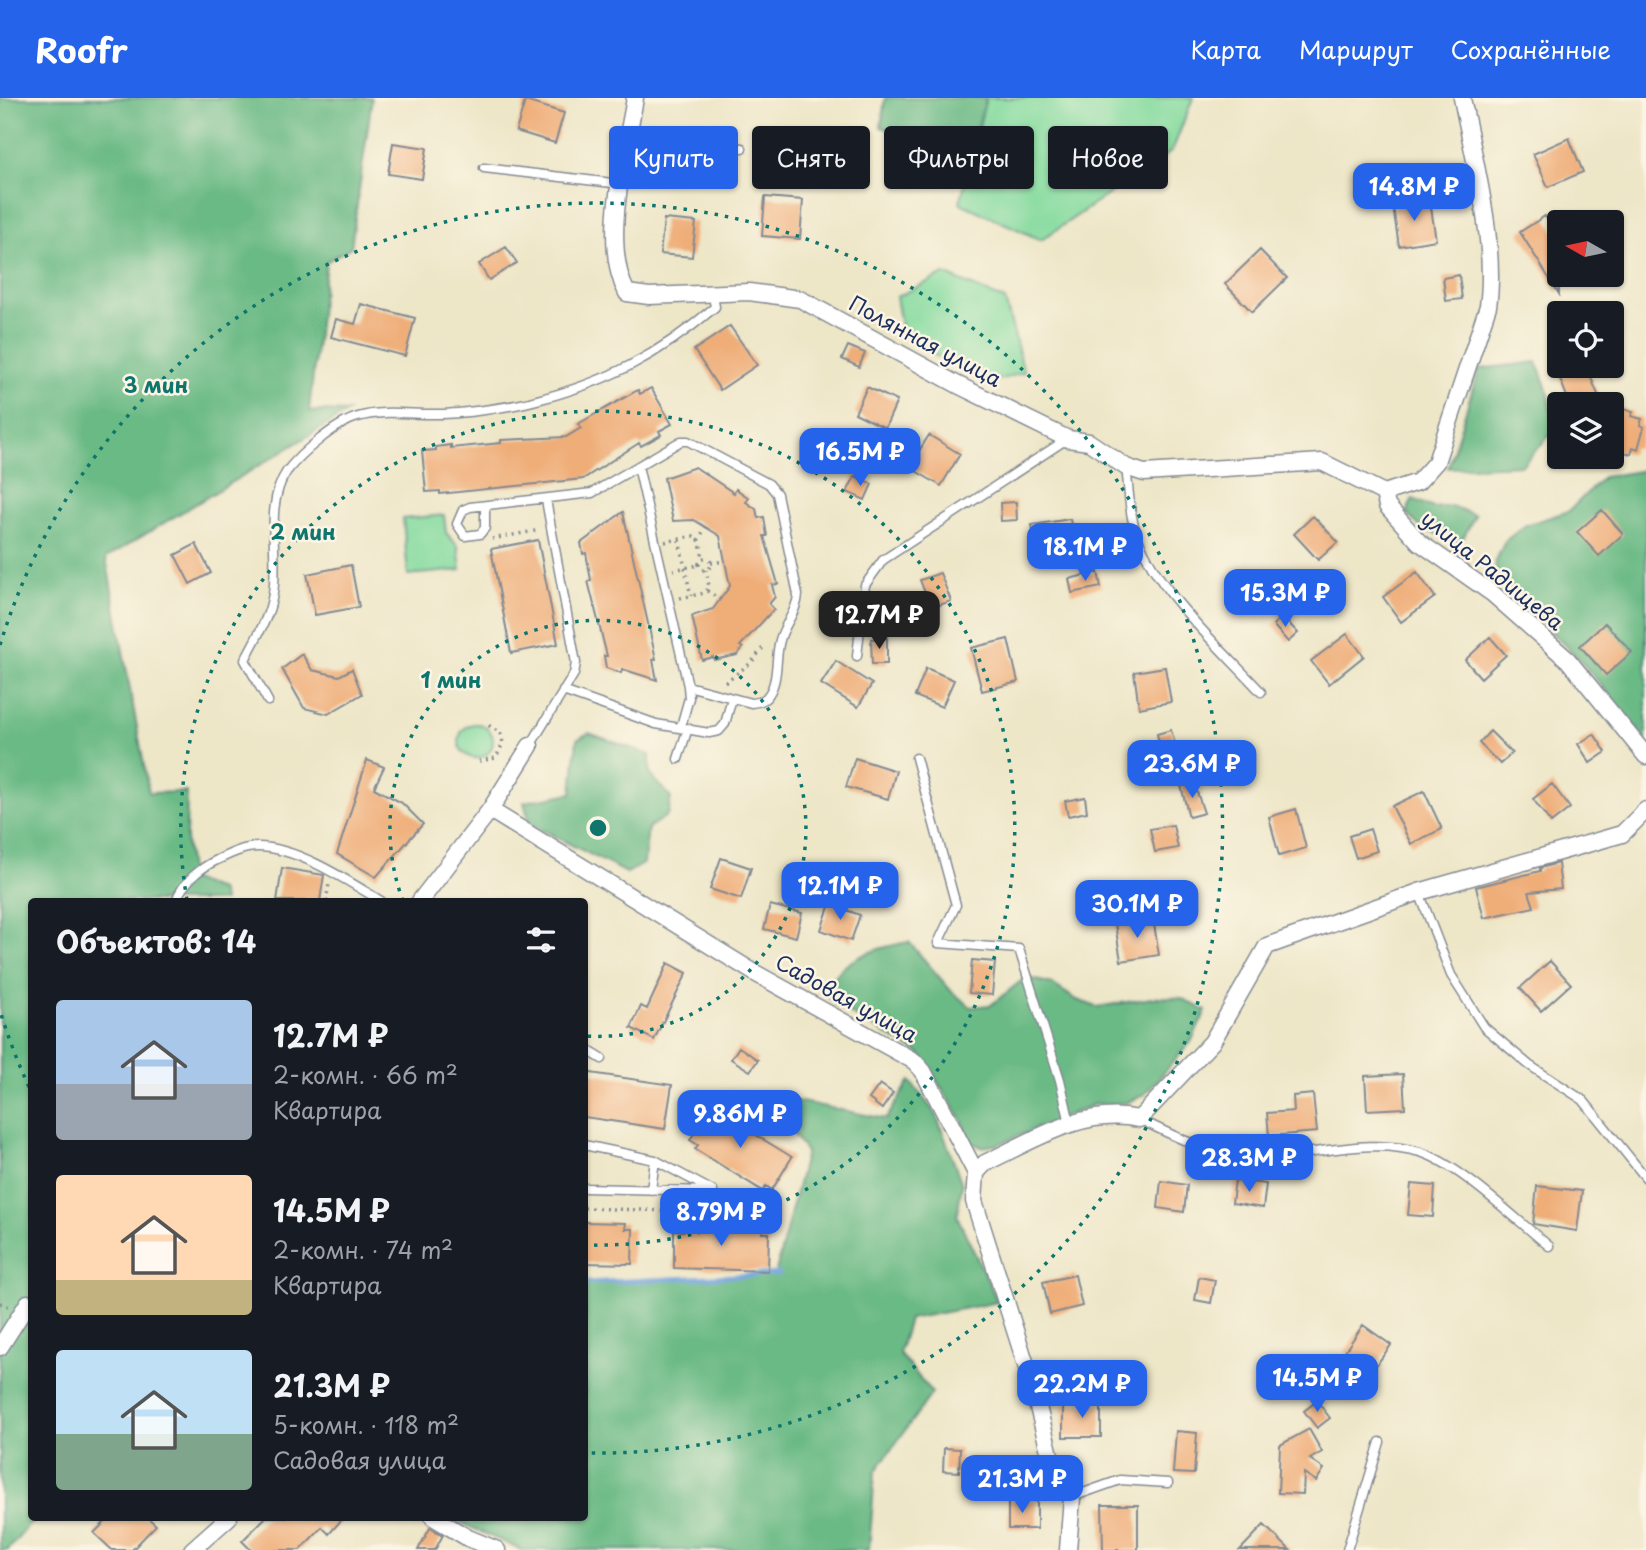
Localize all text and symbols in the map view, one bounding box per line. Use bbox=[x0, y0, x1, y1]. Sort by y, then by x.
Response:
text: Roofr bbox=[35, 24, 128, 74]
text: Карта bbox=[1190, 31, 1261, 67]
text: Маршрут bbox=[1299, 31, 1413, 67]
text: Сохранённые bbox=[1451, 31, 1611, 67]
chip: Купить bbox=[609, 126, 738, 189]
chip: Снять bbox=[752, 126, 870, 189]
chip: Фильтры bbox=[884, 126, 1034, 189]
chip: Новое bbox=[1048, 126, 1168, 189]
pin: 14.8M ₽ bbox=[1349, 164, 1479, 223]
text: 14.8M ₽ bbox=[1369, 168, 1459, 203]
north arrow bbox=[1547, 210, 1624, 287]
map controls bbox=[1547, 210, 1624, 469]
street label: Полянная улица bbox=[844, 286, 1009, 394]
button: locate bbox=[1547, 301, 1624, 378]
text: 3 мин bbox=[124, 368, 188, 400]
button: layers bbox=[1547, 392, 1624, 469]
pin: 16.5M ₽ bbox=[795, 428, 925, 488]
text: 16.5M ₽ bbox=[815, 433, 905, 468]
street label: улица Радищева bbox=[1415, 502, 1572, 637]
text: 2 мин bbox=[270, 515, 336, 547]
pin: 18.1M ₽ bbox=[1020, 524, 1150, 583]
text: 18.1M ₽ bbox=[1043, 528, 1127, 563]
pin: 15.3M ₽ bbox=[1220, 570, 1350, 629]
text: 15.3M ₽ bbox=[1240, 574, 1330, 609]
pin: 12.7M ₽ bbox=[814, 592, 944, 651]
text: 12.7M ₽ bbox=[835, 596, 923, 631]
text: 1 мин bbox=[421, 663, 481, 695]
pin: 23.6M ₽ bbox=[1127, 740, 1257, 800]
text: 23.6M ₽ bbox=[1143, 745, 1241, 780]
centre of rings bbox=[586, 816, 610, 840]
pin: 12.1M ₽ bbox=[775, 862, 905, 922]
text: 12.1M ₽ bbox=[797, 867, 883, 902]
pin: 30.1M ₽ bbox=[1072, 880, 1202, 940]
text: 30.1M ₽ bbox=[1091, 885, 1183, 920]
text: Объектов: 14 bbox=[56, 918, 256, 963]
icon: filters bbox=[522, 921, 560, 959]
street label: Садовая улица bbox=[770, 945, 925, 1050]
text: 12.7M ₽ bbox=[273, 1012, 388, 1057]
icon: home bbox=[112, 1028, 196, 1112]
text: 2-комн. · 66 m² bbox=[273, 1057, 458, 1092]
pin: 9.86M ₽ bbox=[675, 1090, 805, 1150]
text: Квартира bbox=[273, 1092, 381, 1127]
text: 9.86M ₽ bbox=[693, 1095, 787, 1130]
pin: 28.3M ₽ bbox=[1184, 1134, 1314, 1194]
text: 28.3M ₽ bbox=[1201, 1139, 1297, 1174]
text: 14.5M ₽ bbox=[273, 1187, 390, 1232]
pin: 8.79M ₽ bbox=[656, 1188, 786, 1248]
text: 8.79M ₽ bbox=[676, 1193, 766, 1228]
icon: home bbox=[112, 1203, 196, 1287]
text: 2-комн. · 74 m² bbox=[273, 1232, 453, 1267]
text: Квартира bbox=[273, 1267, 381, 1302]
pin: 14.5M ₽ bbox=[1252, 1354, 1382, 1414]
text: 14.5M ₽ bbox=[1272, 1359, 1362, 1394]
pin: 22.2M ₽ bbox=[1017, 1360, 1147, 1420]
text: 21.3M ₽ bbox=[273, 1362, 390, 1407]
text: 22.2M ₽ bbox=[1033, 1365, 1131, 1400]
icon: home bbox=[112, 1378, 196, 1462]
text: 5-комн. · 118 m² bbox=[273, 1407, 459, 1442]
text: Садовая улица bbox=[273, 1442, 446, 1477]
pin: 21.3M ₽ bbox=[957, 1456, 1087, 1515]
text: 21.3M ₽ bbox=[977, 1460, 1067, 1495]

